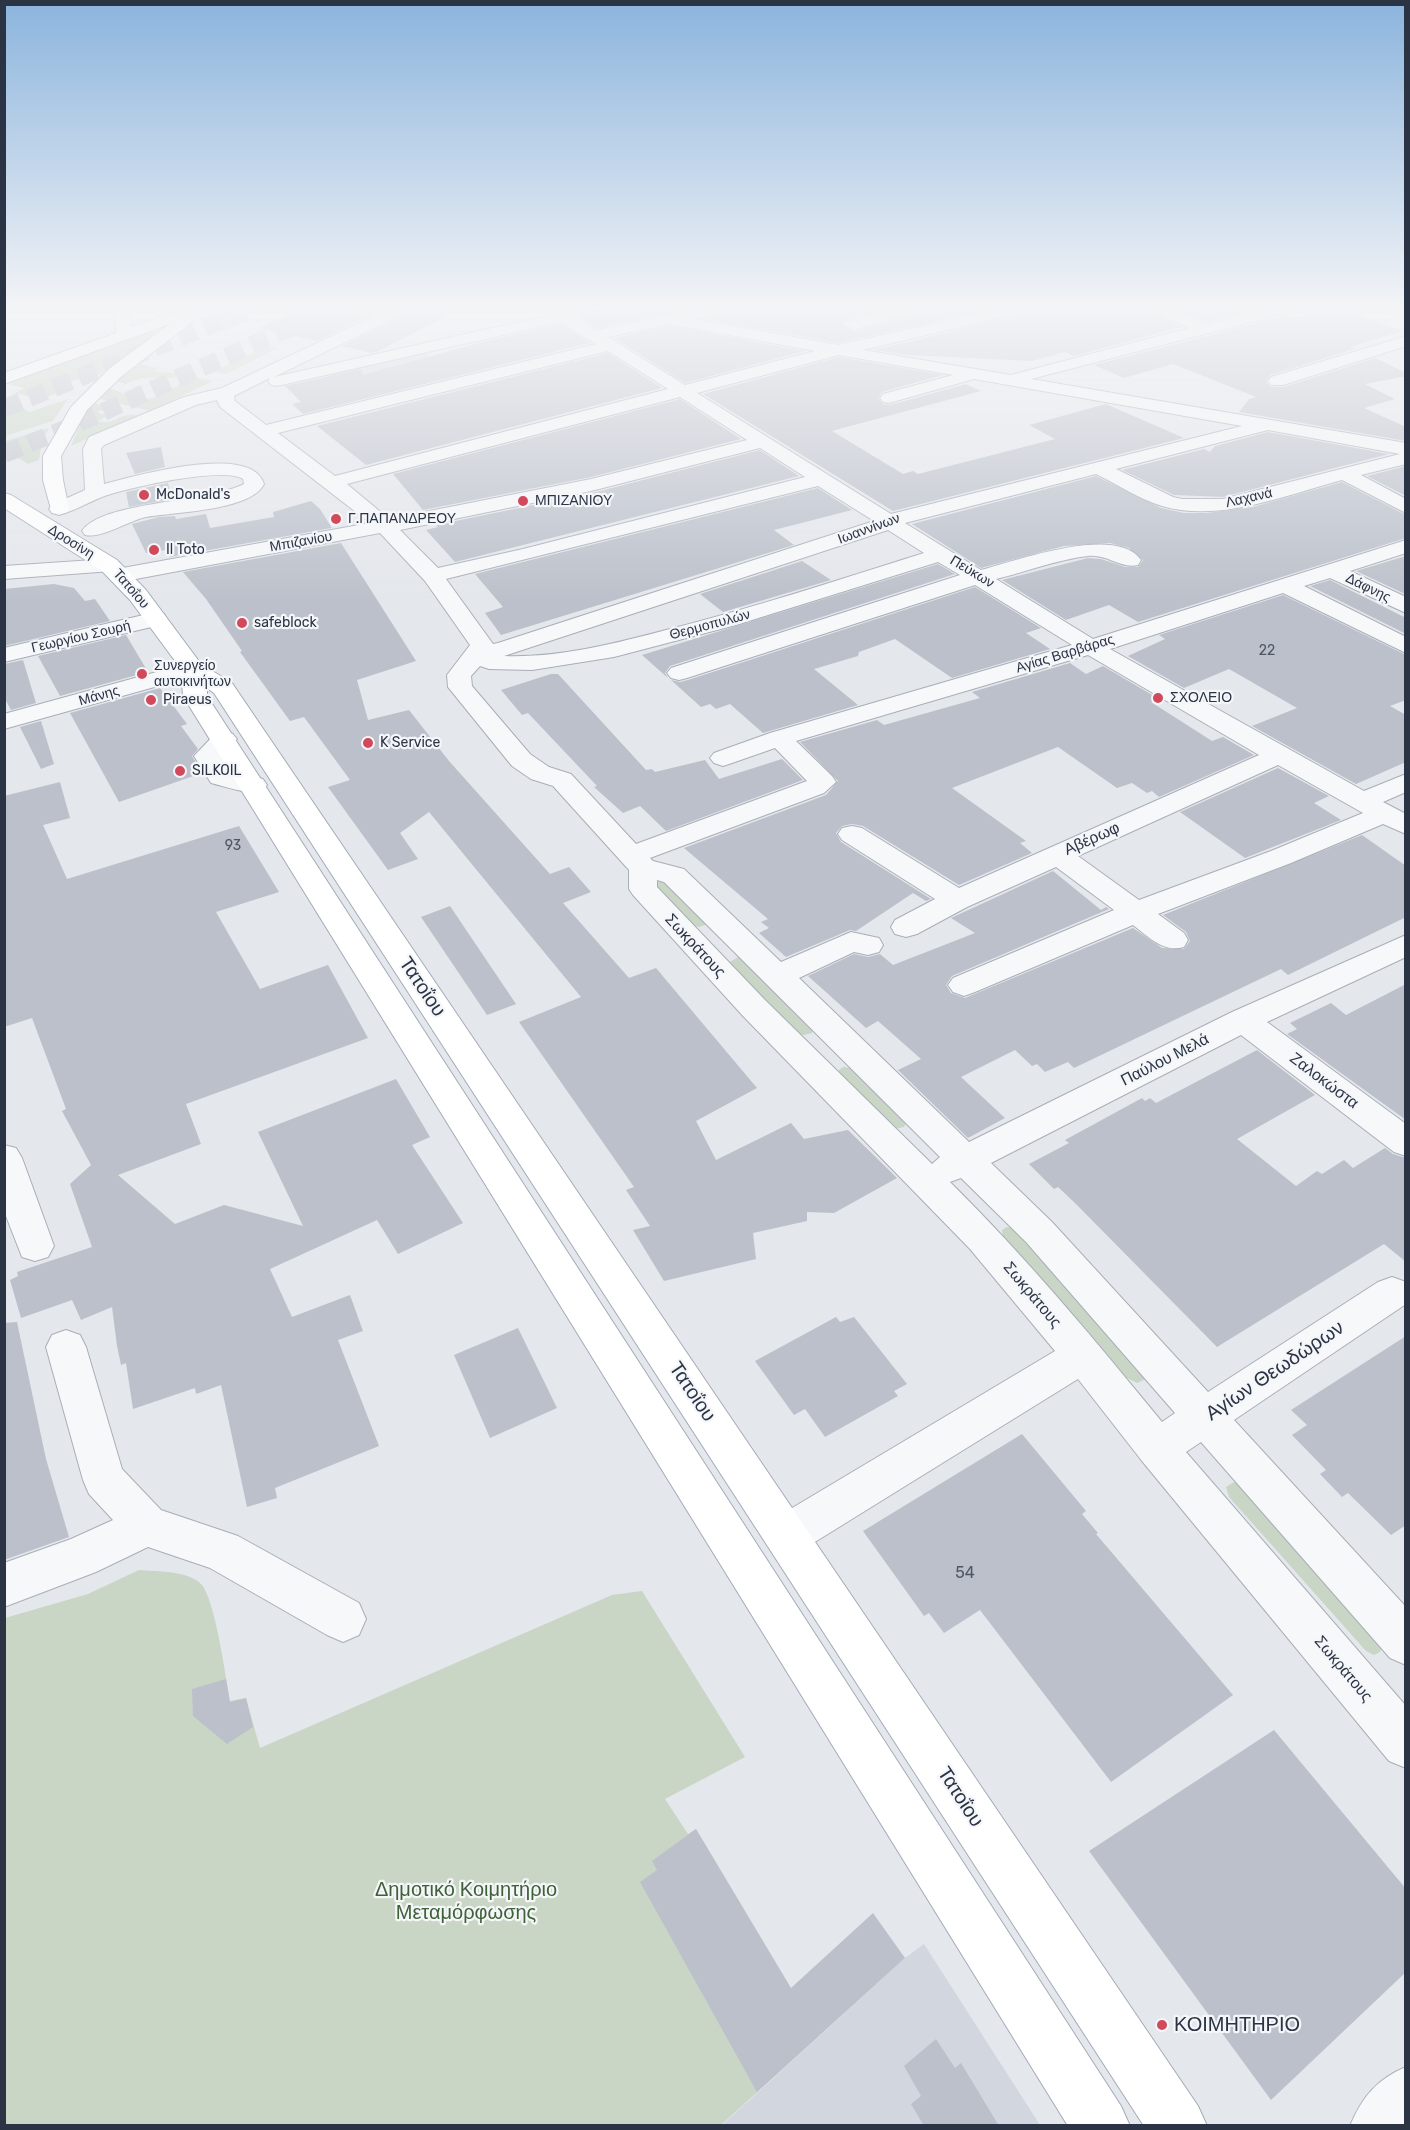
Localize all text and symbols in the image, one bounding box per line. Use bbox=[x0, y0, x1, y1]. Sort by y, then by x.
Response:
street label: Λαχανά bbox=[1224, 484, 1274, 512]
place label: McDonald's bbox=[156, 487, 230, 503]
marker: McDonald's bbox=[137, 488, 151, 502]
place label: ΜΠΙΖΑΝΙΟΥ bbox=[535, 493, 612, 509]
marker: ΜΠΙΖΑΝΙΟΥ bbox=[516, 494, 530, 508]
street label: Ιωαννίνων bbox=[836, 510, 902, 548]
place label: Γ.ΠΑΠΑΝΔΡΕΟΥ bbox=[348, 511, 456, 527]
marker: Γ.ΠΑΠΑΝΔΡΕΟΥ bbox=[329, 512, 343, 526]
street label: Δροσίνη bbox=[45, 521, 97, 563]
street label: Μπιζανίου bbox=[268, 528, 334, 556]
place label: Il Toto bbox=[166, 542, 205, 558]
marker: Il Toto bbox=[147, 543, 161, 557]
street label: Πεύκων bbox=[947, 552, 997, 592]
street label: Τατοΐου bbox=[109, 566, 153, 612]
street label: Δάφνης bbox=[1343, 570, 1393, 606]
street label: Θερμοπυλών bbox=[668, 606, 752, 644]
place label: safeblock bbox=[254, 615, 317, 631]
marker: safeblock bbox=[235, 616, 249, 630]
street label: Γεωργίου Σουρή bbox=[30, 617, 132, 657]
street label: Αγίας Βαρβάρας bbox=[1014, 631, 1116, 677]
house number: 22 bbox=[1259, 643, 1275, 659]
place label: Συνεργείο αυτοκινήτων bbox=[154, 658, 231, 690]
marker: Συνεργείο αυτοκινήτων bbox=[135, 667, 149, 681]
street label: Μάνης bbox=[77, 682, 121, 710]
place label: ΣΧΟΛΕΙΟ bbox=[1170, 690, 1232, 706]
marker: ΣΧΟΛΕΙΟ bbox=[1151, 691, 1165, 705]
place label: Piraeus bbox=[163, 692, 212, 708]
marker: Piraeus bbox=[144, 693, 158, 707]
place label: K Service bbox=[380, 735, 440, 751]
marker: K Service bbox=[361, 736, 375, 750]
place label: SILKOIL bbox=[192, 763, 241, 779]
marker: SILKOIL bbox=[173, 764, 187, 778]
street label: Αβέρωφ bbox=[1061, 818, 1123, 860]
house number: 93 bbox=[225, 838, 241, 854]
street label: Σωκράτους bbox=[661, 910, 729, 982]
street label: Τατοΐου bbox=[393, 953, 451, 1021]
street label: Παύλου Μελά bbox=[1118, 1030, 1212, 1090]
street label: Ζαλοκώστα bbox=[1286, 1049, 1362, 1113]
street label: Σωκράτους bbox=[999, 1258, 1065, 1332]
street label: Αγίων Θεωδώρων bbox=[1201, 1316, 1349, 1426]
street label: Τατοΐου bbox=[663, 1358, 721, 1426]
house number: 54 bbox=[955, 1563, 975, 1583]
street label: Σωκράτους bbox=[1310, 1632, 1376, 1706]
street label: Τατοΐου bbox=[932, 1762, 988, 1832]
park label: Δημοτικό Κοιμητήριο Μεταμόρφωσης bbox=[375, 1878, 557, 1925]
place label: ΚΟΙΜΗΤΗΡΙΟ bbox=[1174, 2013, 1300, 2037]
marker: ΚΟΙΜΗΤΗΡΙΟ bbox=[1155, 2018, 1169, 2032]

